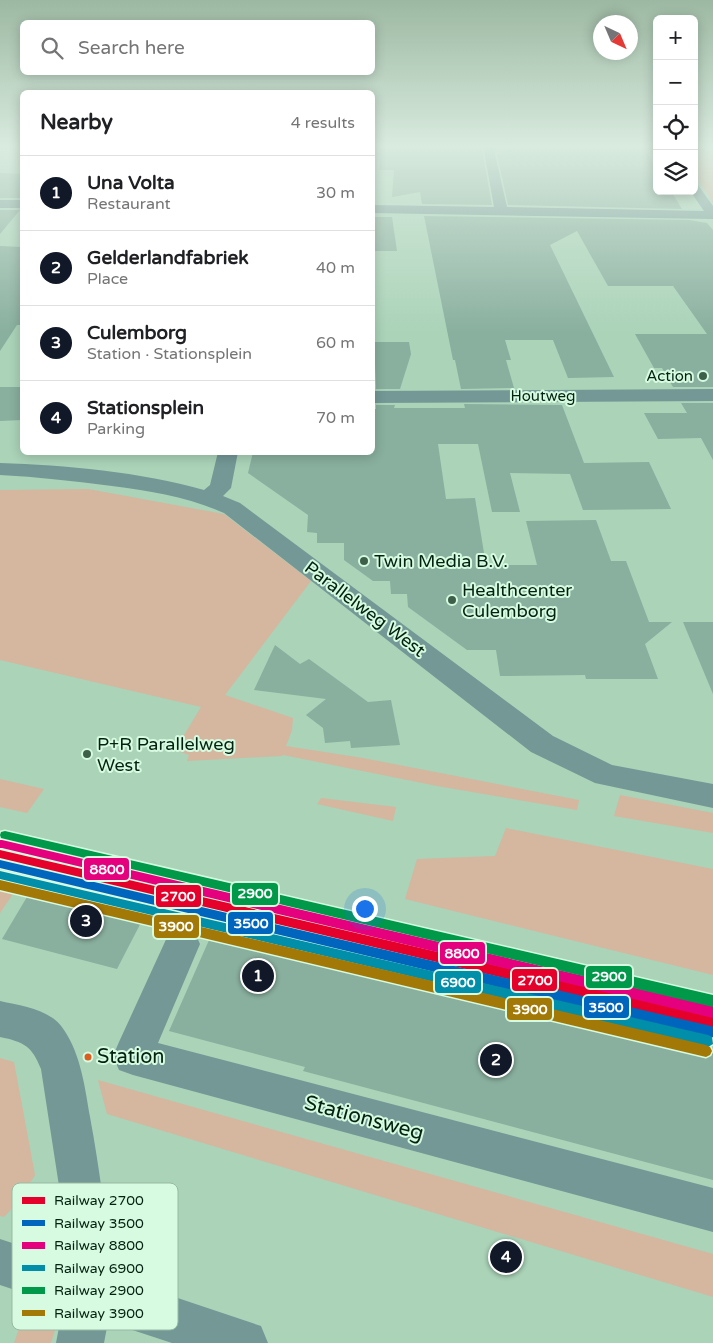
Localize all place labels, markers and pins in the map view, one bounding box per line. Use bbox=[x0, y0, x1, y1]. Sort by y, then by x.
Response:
place label: Action bbox=[646, 367, 693, 385]
marker: Action bbox=[697, 370, 709, 382]
place label: Twin Media B.V. bbox=[374, 550, 508, 572]
marker: Twin Media B.V. bbox=[358, 555, 370, 567]
place label: Healthcenter Culemborg bbox=[462, 579, 572, 622]
marker: Healthcenter Culemborg bbox=[446, 594, 458, 606]
place label: P+R Parallelweg West bbox=[97, 733, 235, 776]
marker: P+R Parallelweg West bbox=[81, 748, 93, 760]
pin: 3 bbox=[70, 902, 102, 940]
pin: 1 bbox=[242, 957, 274, 995]
pin: 2 bbox=[480, 1041, 512, 1079]
place label: Station bbox=[97, 1045, 164, 1069]
marker: Station bbox=[83, 1052, 93, 1062]
pin: 4 bbox=[490, 1238, 522, 1276]

